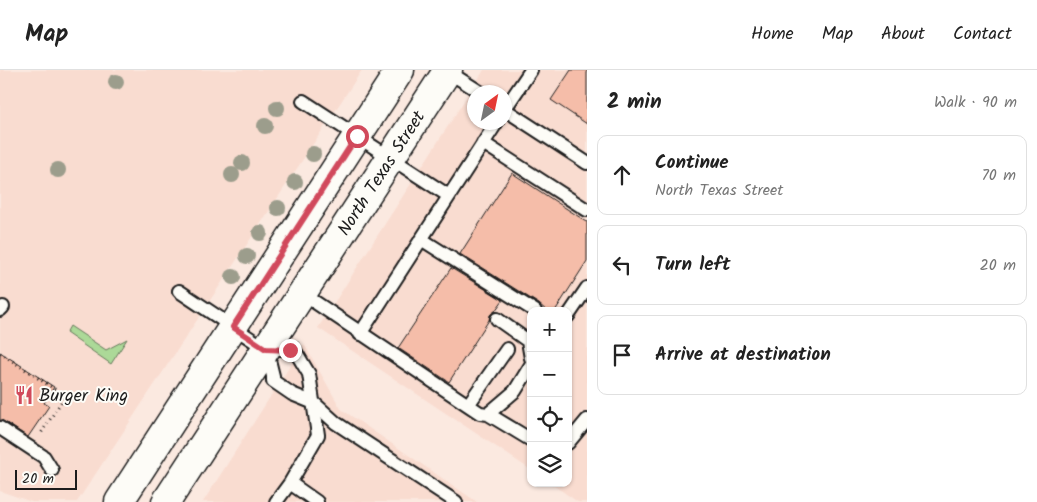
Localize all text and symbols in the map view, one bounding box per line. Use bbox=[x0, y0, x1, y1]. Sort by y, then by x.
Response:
text: Map bbox=[25, 15, 68, 54]
text: Home bbox=[751, 20, 794, 49]
text: Map bbox=[822, 20, 853, 49]
text: About bbox=[881, 20, 925, 49]
text: Contact bbox=[953, 20, 1012, 49]
north arrow bbox=[467, 85, 512, 130]
text: 2 min bbox=[607, 86, 662, 119]
text: Walk · 90 m bbox=[934, 90, 1017, 115]
street label: North Texas Street bbox=[331, 104, 434, 242]
route start bbox=[346, 125, 369, 148]
text: Continue bbox=[655, 148, 728, 178]
icon: ahead bbox=[608, 161, 636, 189]
text: 70 m bbox=[981, 163, 1016, 188]
text: North Texas Street bbox=[655, 178, 783, 203]
text: Turn left bbox=[655, 250, 730, 280]
icon: left bbox=[608, 251, 636, 279]
text: 20 m bbox=[980, 253, 1016, 278]
map controls bbox=[527, 307, 572, 487]
button: + bbox=[527, 307, 572, 352]
route end bbox=[279, 339, 302, 362]
text: Arrive at destination bbox=[655, 340, 831, 370]
icon: arrive bbox=[608, 341, 636, 369]
button: − bbox=[527, 352, 572, 397]
place label: Burger King bbox=[39, 382, 128, 411]
restaurant icon: Burger King bbox=[13, 384, 35, 406]
button: locate bbox=[527, 397, 572, 442]
button: layers bbox=[527, 442, 572, 487]
scale bar bbox=[15, 467, 78, 490]
text: 20 m bbox=[22, 468, 54, 490]

